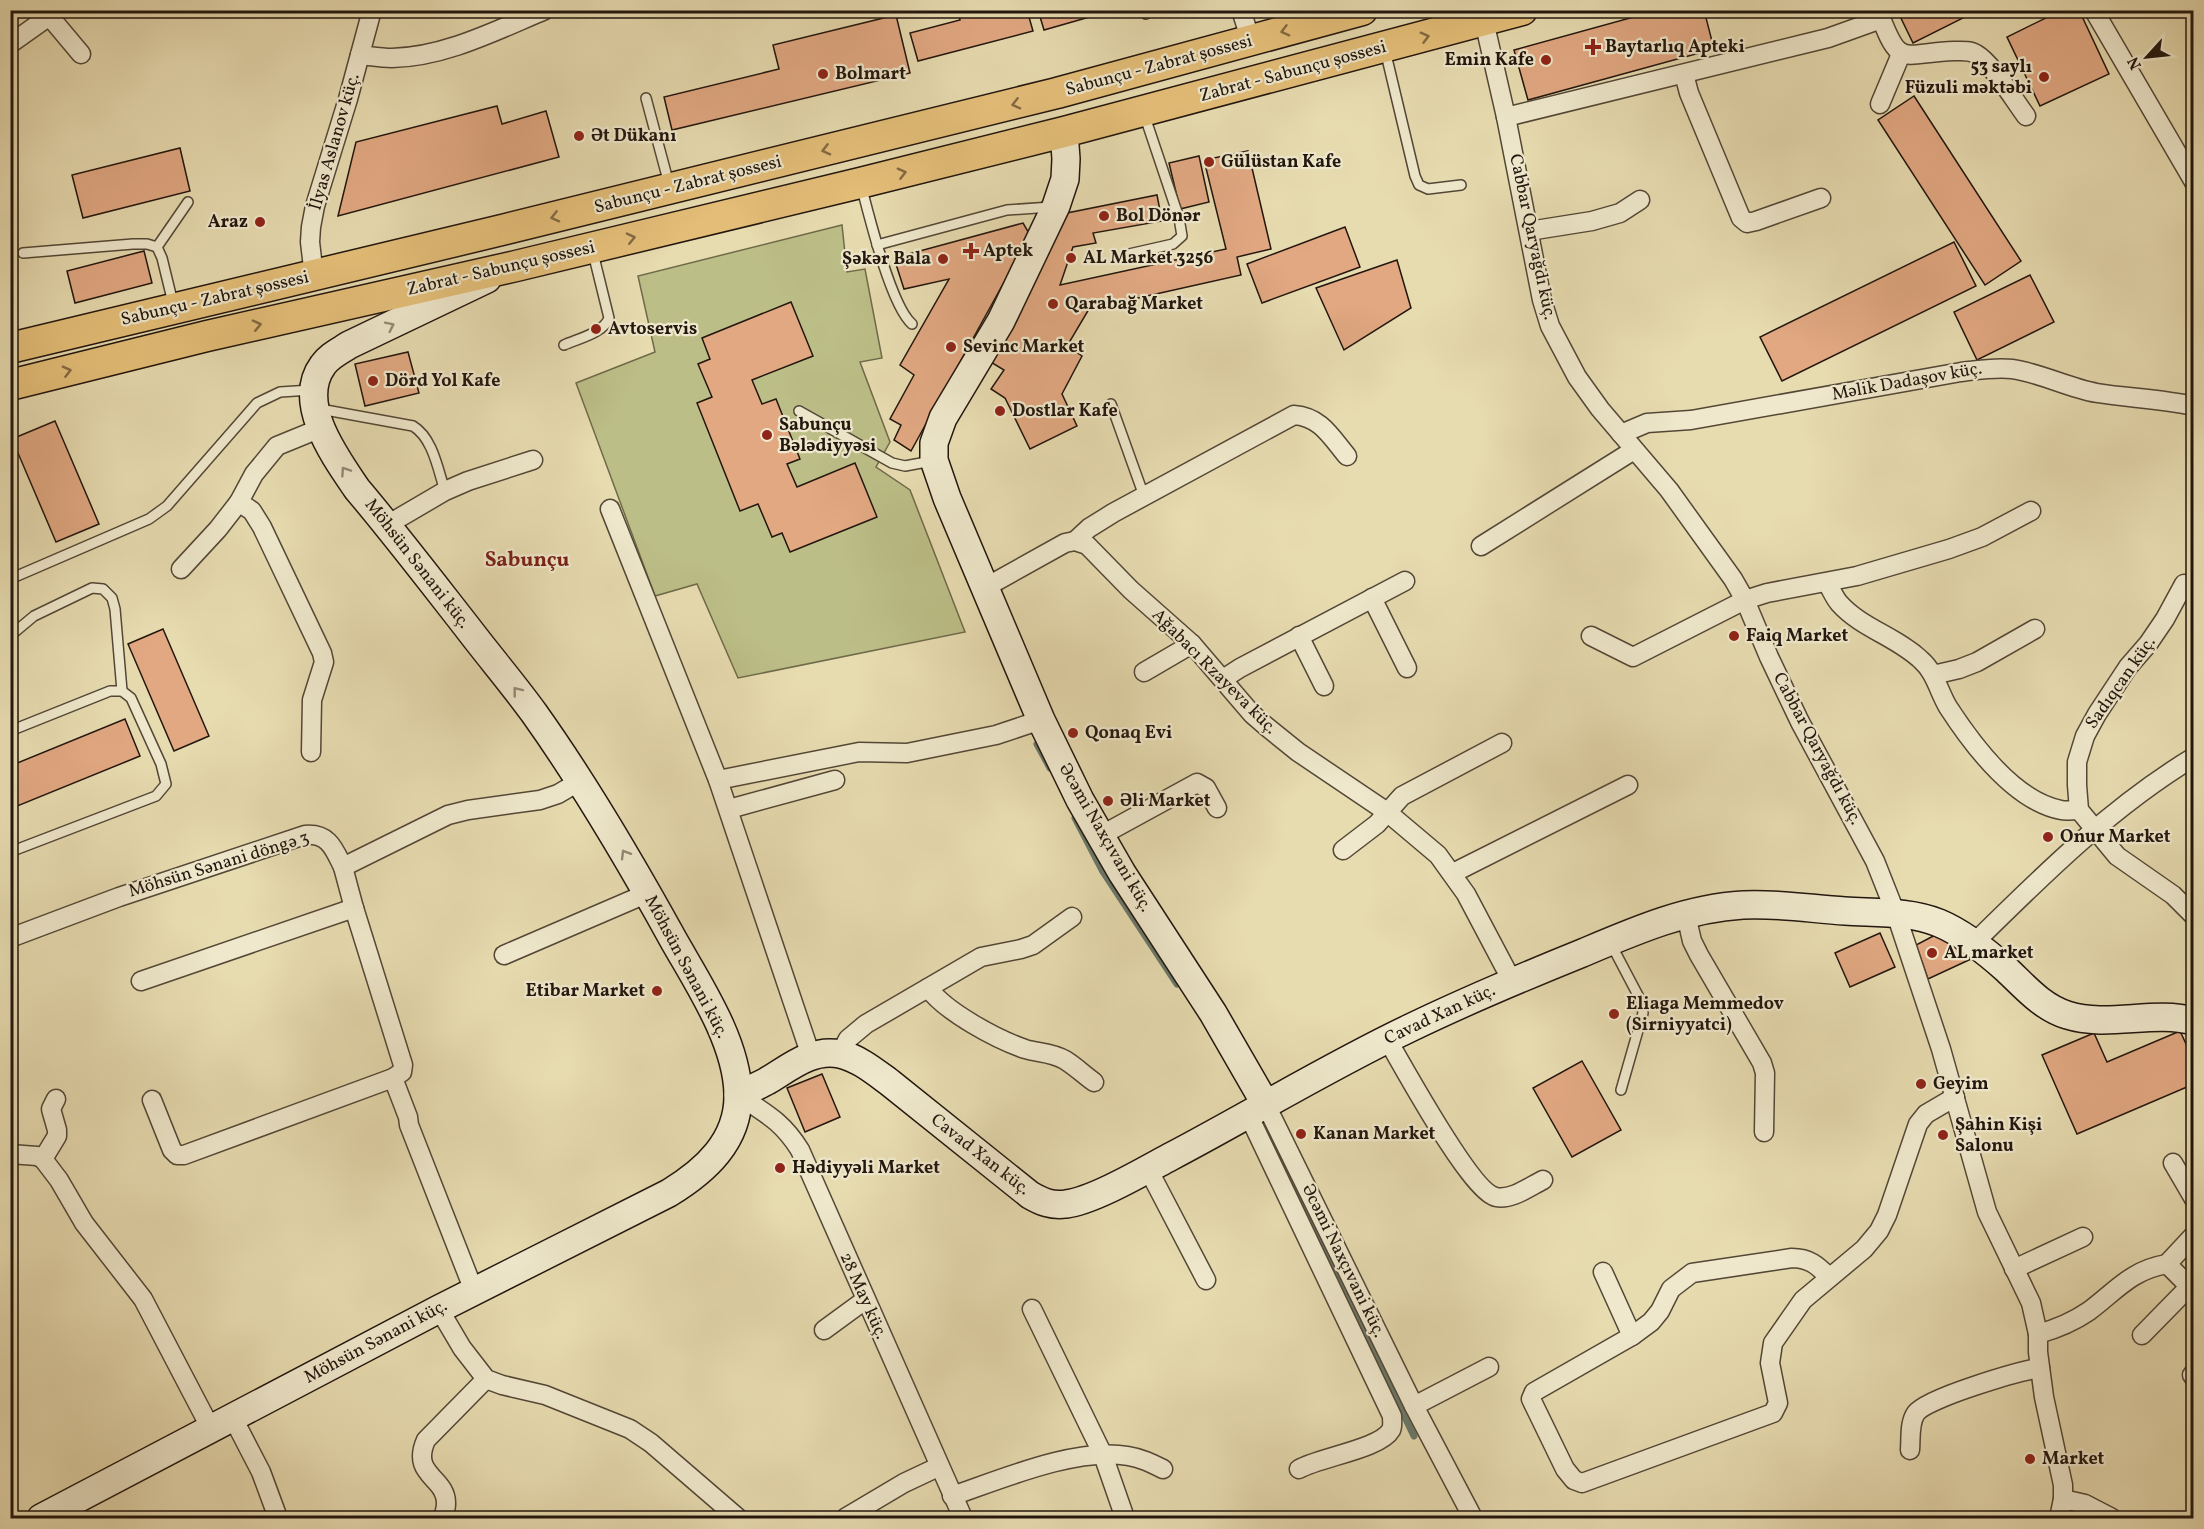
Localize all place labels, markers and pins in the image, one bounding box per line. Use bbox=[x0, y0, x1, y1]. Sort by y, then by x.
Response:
place label: Baytarlıq Apteki bbox=[1605, 35, 1745, 60]
marker: Baytarlıq Apteki bbox=[1586, 40, 1600, 54]
place label: Emin Kafe bbox=[1444, 48, 1534, 73]
marker: Emin Kafe bbox=[1539, 53, 1553, 67]
place label: 53 saylı Füzuli məktəbi bbox=[1905, 55, 2032, 101]
place label: Bolmart bbox=[835, 62, 906, 87]
marker: Bolmart bbox=[816, 67, 830, 81]
marker: 53 saylı Füzuli məktəbi bbox=[2037, 70, 2051, 84]
place label: Ət Dükanı bbox=[591, 124, 677, 149]
marker: Ət Dükanı bbox=[572, 129, 586, 143]
place label: Gülüstan Kafe bbox=[1221, 150, 1341, 175]
marker: Gülüstan Kafe bbox=[1202, 155, 1216, 169]
place label: Bol Dönər bbox=[1116, 204, 1201, 229]
marker: Bol Dönər bbox=[1097, 209, 1111, 223]
place label: Araz bbox=[208, 210, 248, 235]
marker: Araz bbox=[253, 215, 267, 229]
place label: Aptek bbox=[983, 239, 1033, 264]
marker: Aptek bbox=[964, 244, 978, 258]
place label: AL Market 3256 bbox=[1083, 246, 1213, 271]
place label: Şəkər Bala bbox=[842, 247, 931, 272]
marker: AL Market 3256 bbox=[1064, 251, 1078, 265]
marker: Şəkər Bala bbox=[936, 252, 950, 266]
place label: Qarabağ Market bbox=[1065, 292, 1203, 317]
marker: Qarabağ Market bbox=[1046, 297, 1060, 311]
place label: Avtoservis bbox=[608, 317, 697, 342]
marker: Avtoservis bbox=[589, 322, 603, 336]
place label: Sevinc Market bbox=[963, 335, 1085, 360]
marker: Sevinc Market bbox=[944, 340, 958, 354]
place label: Dörd Yol Kafe bbox=[385, 369, 500, 394]
marker: Dörd Yol Kafe bbox=[366, 374, 380, 388]
place label: Dostlar Kafe bbox=[1012, 399, 1118, 424]
marker: Dostlar Kafe bbox=[993, 404, 1007, 418]
place label: Sabunçu Bələdiyyəsi bbox=[779, 413, 876, 459]
marker: Sabunçu Bələdiyyəsi bbox=[760, 428, 774, 442]
place label: Faiq Market bbox=[1746, 624, 1849, 649]
marker: Faiq Market bbox=[1727, 629, 1741, 643]
place label: Qonaq Evi bbox=[1085, 721, 1172, 746]
marker: Qonaq Evi bbox=[1066, 726, 1080, 740]
place label: Əli Market bbox=[1120, 789, 1211, 814]
marker: Əli Market bbox=[1101, 794, 1115, 808]
place label: Onur Market bbox=[2060, 825, 2171, 850]
marker: Onur Market bbox=[2041, 830, 2055, 844]
place label: AL market bbox=[1944, 941, 2034, 966]
marker: AL market bbox=[1925, 946, 1939, 960]
place label: Etibar Market bbox=[525, 979, 645, 1004]
marker: Etibar Market bbox=[650, 984, 664, 998]
place label: Eliaga Memmedov (Sirniyyatci) bbox=[1626, 992, 1784, 1038]
marker: Eliaga Memmedov (Sirniyyatci) bbox=[1607, 1007, 1621, 1021]
place label: Geyim bbox=[1933, 1072, 1989, 1097]
marker: Geyim bbox=[1914, 1077, 1928, 1091]
place label: Şahin Kişi Salonu bbox=[1955, 1113, 2042, 1159]
place label: Kanan Market bbox=[1313, 1122, 1436, 1147]
marker: Kanan Market bbox=[1294, 1127, 1308, 1141]
marker: Şahin Kişi Salonu bbox=[1936, 1128, 1950, 1142]
place label: Hədiyyəli Market bbox=[792, 1156, 940, 1181]
marker: Hədiyyəli Market bbox=[773, 1161, 787, 1175]
place label: Market bbox=[2042, 1447, 2105, 1472]
marker: Market bbox=[2023, 1452, 2037, 1466]

